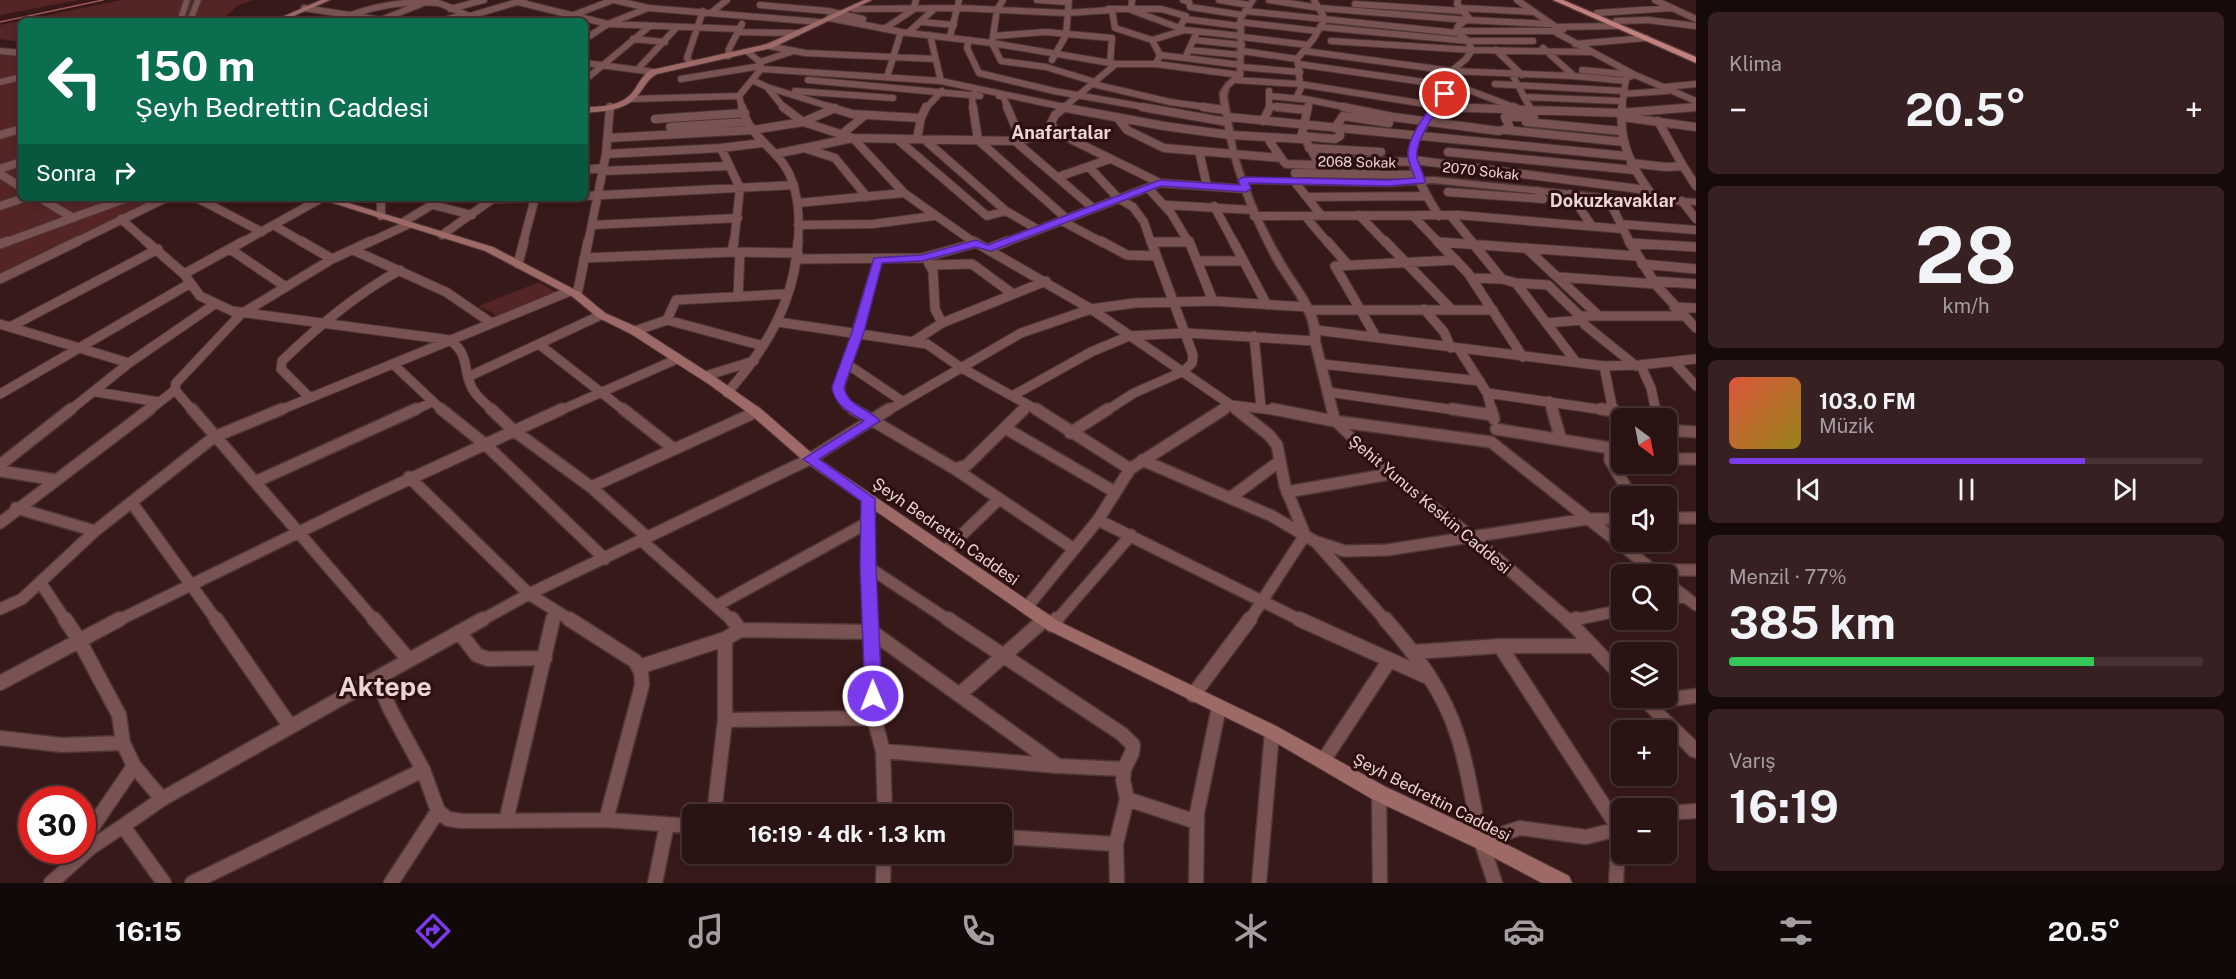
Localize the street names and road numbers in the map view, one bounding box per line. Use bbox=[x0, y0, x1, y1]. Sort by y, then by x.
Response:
street label: 2068 Sokak bbox=[1318, 153, 1397, 171]
street label: 2070 Sokak bbox=[1442, 159, 1520, 183]
street label: Şehit Yunus Keskin Caddesi bbox=[1345, 431, 1514, 578]
street label: Şeyh Bedrettin Caddesi bbox=[869, 474, 1023, 589]
street label: Şeyh Bedrettin Caddesi bbox=[1350, 749, 1514, 845]

